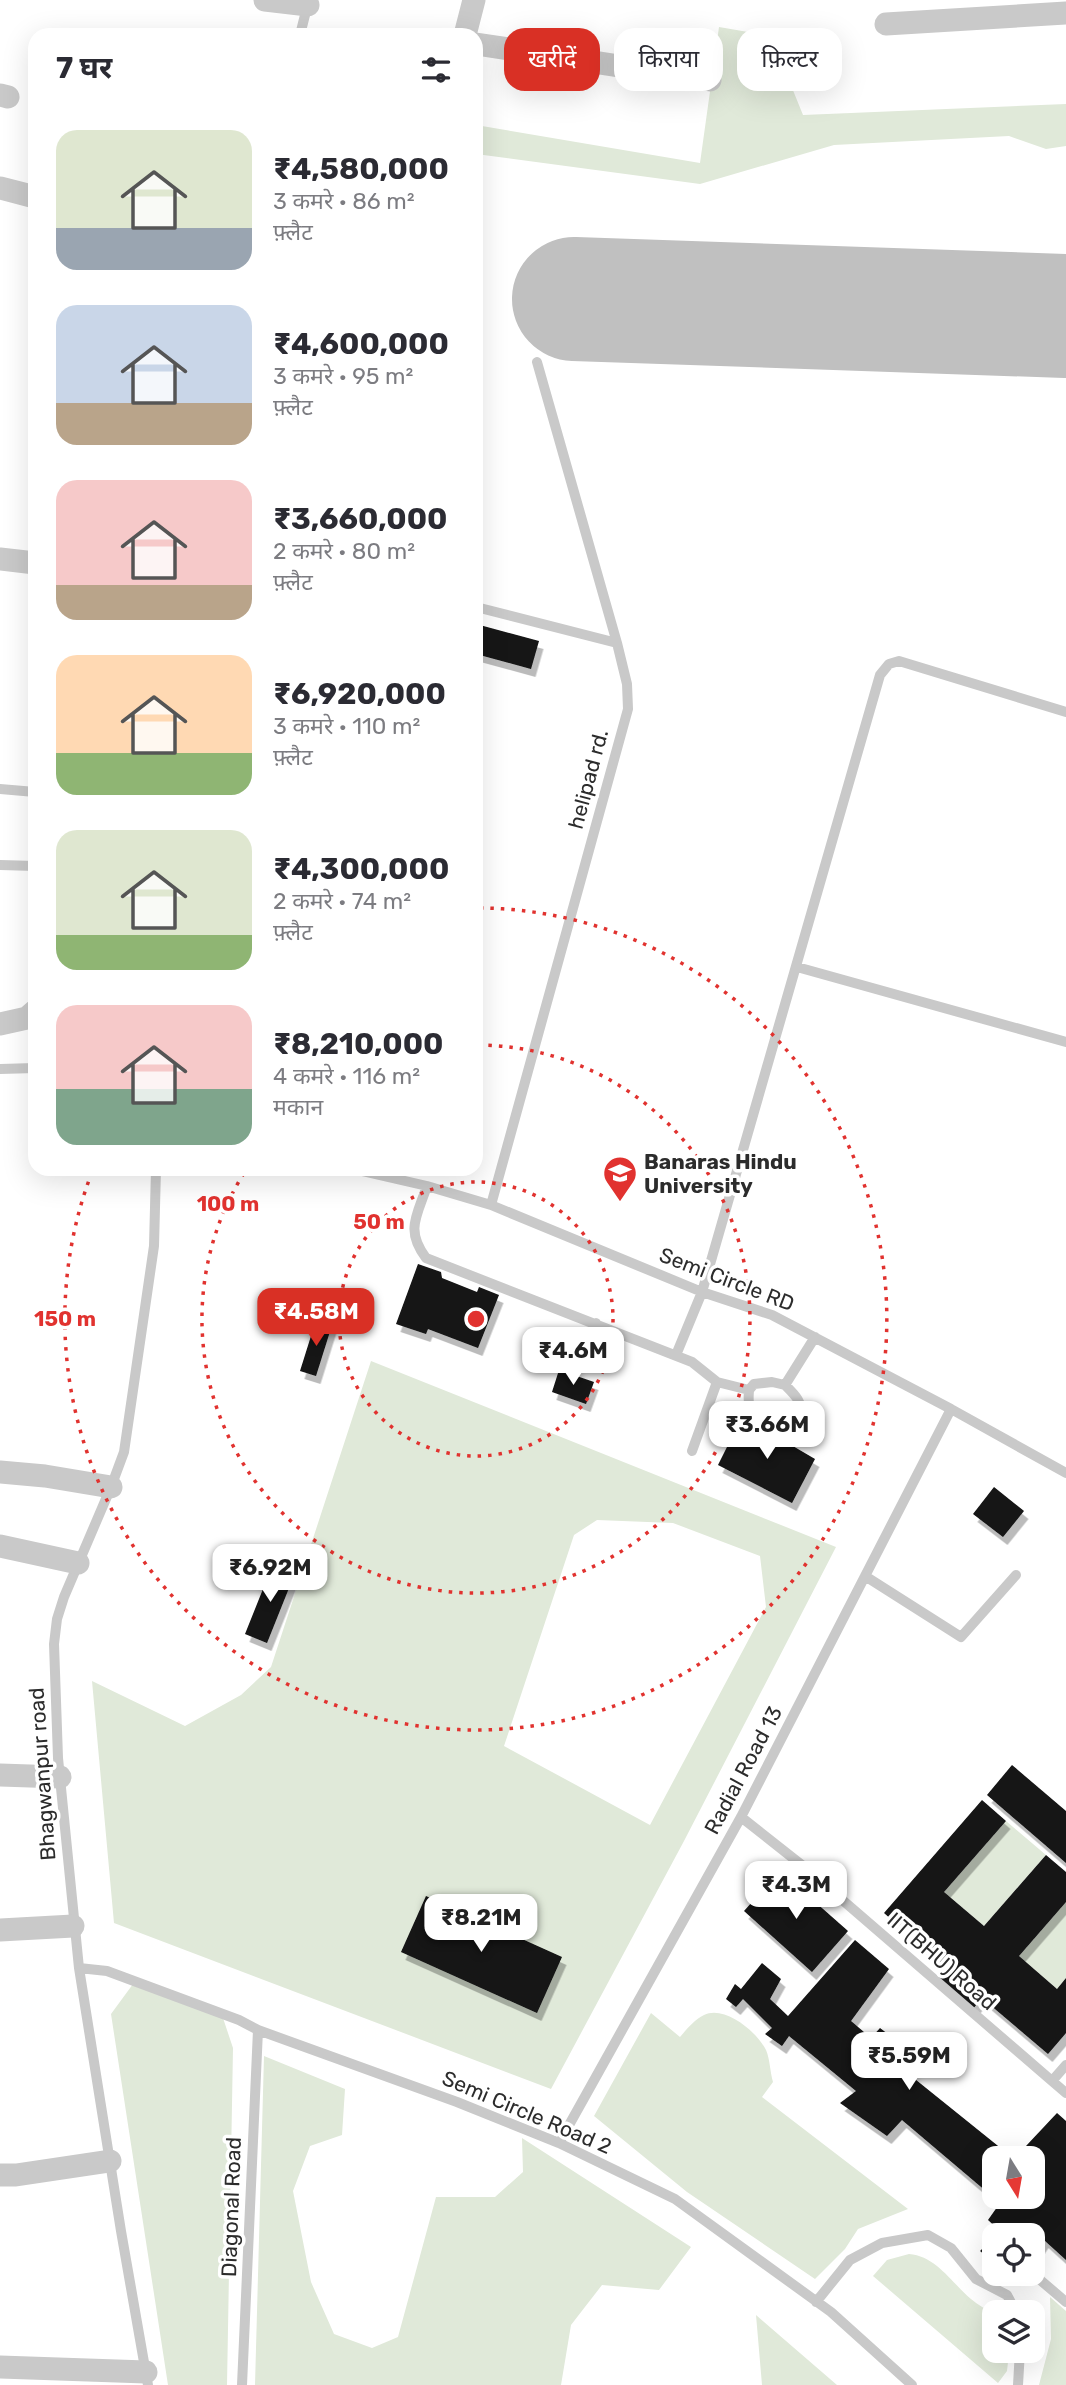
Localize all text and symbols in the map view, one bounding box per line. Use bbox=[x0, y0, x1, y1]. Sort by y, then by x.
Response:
chip: खरीदें bbox=[504, 28, 600, 91]
chip: किराया bbox=[614, 28, 723, 91]
chip: फ़िल्टर bbox=[737, 28, 842, 91]
text: 7 घर bbox=[56, 50, 112, 86]
icon: filters bbox=[417, 51, 455, 89]
text: ₹4,580,000 bbox=[273, 151, 449, 187]
icon: home bbox=[112, 158, 196, 242]
text: 3 कमरे · 86 m² bbox=[273, 187, 415, 215]
text: फ़्लैट bbox=[273, 218, 313, 246]
text: ₹4,600,000 bbox=[273, 326, 449, 362]
icon: home bbox=[112, 333, 196, 417]
text: 3 कमरे · 95 m² bbox=[273, 362, 413, 390]
text: फ़्लैट bbox=[273, 393, 313, 421]
text: ₹3,660,000 bbox=[273, 501, 448, 537]
icon: home bbox=[112, 508, 196, 592]
text: 2 कमरे · 80 m² bbox=[273, 537, 415, 565]
text: फ़्लैट bbox=[273, 568, 313, 596]
text: ₹6,920,000 bbox=[273, 676, 446, 712]
icon: home bbox=[112, 683, 196, 767]
text: 3 कमरे · 110 m² bbox=[273, 712, 420, 740]
street label: helipad rd. bbox=[563, 726, 613, 832]
text: फ़्लैट bbox=[273, 743, 313, 771]
text: ₹4,300,000 bbox=[273, 851, 449, 887]
icon: home bbox=[112, 858, 196, 942]
text: 2 कमरे · 74 m² bbox=[273, 887, 411, 915]
text: फ़्लैट bbox=[273, 918, 313, 946]
text: ₹8,210,000 bbox=[273, 1026, 443, 1062]
icon: home bbox=[112, 1033, 196, 1117]
text: 4 कमरे · 116 m² bbox=[273, 1062, 420, 1090]
text: मकान bbox=[273, 1093, 323, 1121]
place label: Banaras Hindu University bbox=[644, 1149, 797, 1198]
school or university icon: Banaras Hindu University bbox=[601, 1154, 639, 1203]
text: 100 m bbox=[197, 1191, 259, 1216]
text: 50 m bbox=[353, 1209, 405, 1234]
street label: Semi Circle RD bbox=[656, 1242, 798, 1316]
pin: ₹4.58M bbox=[259, 1288, 373, 1348]
text: ₹4.58M bbox=[273, 1297, 359, 1325]
text: 150 m bbox=[34, 1306, 96, 1331]
centre of rings bbox=[464, 1307, 488, 1331]
pin: ₹4.6M bbox=[524, 1328, 622, 1387]
text: ₹4.6M bbox=[538, 1336, 608, 1364]
pin: ₹3.66M bbox=[710, 1402, 824, 1461]
text: ₹3.66M bbox=[725, 1410, 809, 1438]
pin: ₹6.92M bbox=[213, 1544, 327, 1604]
text: ₹6.92M bbox=[228, 1553, 312, 1581]
street label: Bhagwanpur road bbox=[23, 1687, 61, 1861]
street label: Radial Road 13 bbox=[699, 1702, 787, 1838]
pin: ₹4.3M bbox=[747, 1862, 845, 1921]
text: ₹4.3M bbox=[761, 1870, 831, 1898]
pin: ₹8.21M bbox=[424, 1895, 538, 1954]
text: ₹8.21M bbox=[440, 1903, 522, 1931]
street label: IIT(BHU) Road bbox=[882, 1907, 1002, 2015]
pin: ₹5.59M bbox=[852, 2032, 966, 2092]
text: ₹5.59M bbox=[867, 2041, 951, 2069]
street label: Semi Circle Road 2 bbox=[439, 2065, 615, 2159]
street label: Diagonal Road bbox=[216, 2137, 246, 2277]
north arrow bbox=[982, 2146, 1045, 2208]
map controls bbox=[982, 2146, 1045, 2363]
button: locate bbox=[982, 2223, 1045, 2286]
button: layers bbox=[982, 2300, 1045, 2363]

